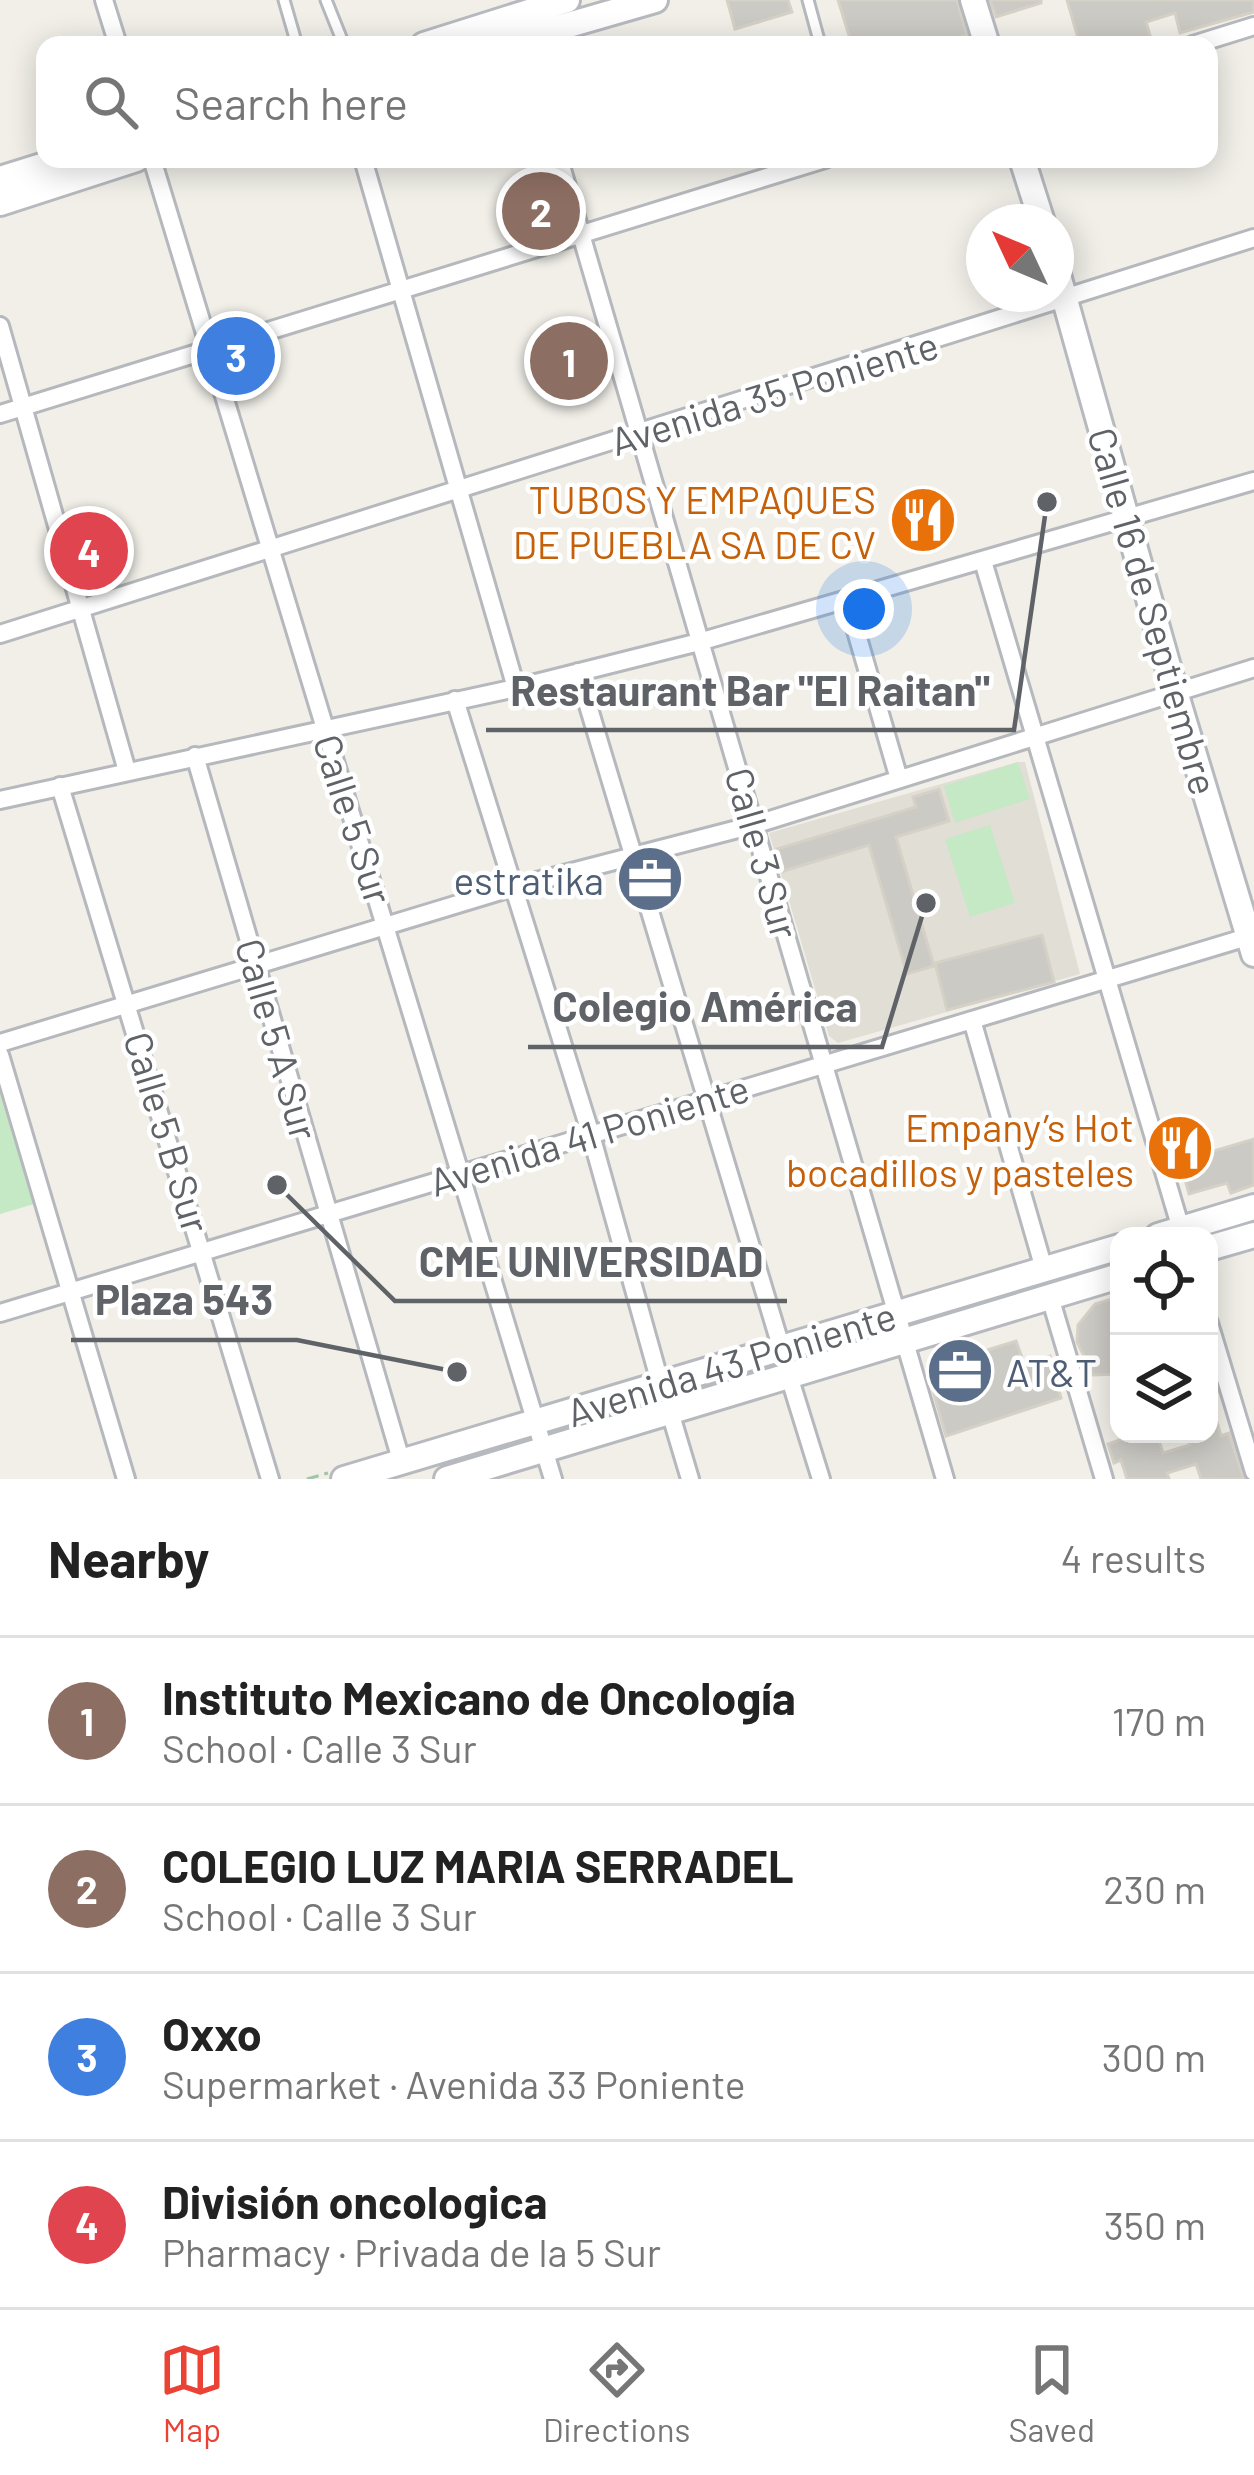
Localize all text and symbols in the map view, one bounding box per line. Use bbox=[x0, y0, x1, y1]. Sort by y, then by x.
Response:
search box bbox=[36, 36, 1218, 168]
icon: search bbox=[78, 69, 144, 135]
text: Search here bbox=[174, 75, 408, 129]
pin: 2 bbox=[502, 166, 580, 256]
north arrow bbox=[966, 204, 1074, 312]
pin: 3 bbox=[197, 311, 275, 401]
pin: 1 bbox=[530, 316, 608, 406]
street label: Avenida 35 Poniente bbox=[605, 320, 943, 464]
street label: Calle 16 de Septiembre bbox=[1079, 422, 1229, 800]
place label: TUBOS Y EMPAQUES DE PUEBLA SA DE CV bbox=[513, 475, 876, 567]
restaurant icon: TUBOS Y EMPAQUES DE PUEBLA SA DE CV bbox=[888, 485, 958, 555]
pin: 4 bbox=[50, 506, 128, 596]
your location bbox=[834, 579, 894, 639]
callout: Restaurant Bar "El Raitan" bbox=[486, 652, 1014, 730]
text: Restaurant Bar "El Raitan" bbox=[510, 664, 990, 714]
street label: Calle 5 Sur bbox=[305, 728, 403, 910]
street label: Calle 3 Sur bbox=[716, 762, 810, 944]
office icon: estratika bbox=[615, 844, 685, 914]
place label: estratika bbox=[453, 856, 604, 903]
street label: Calle 5 A Sur bbox=[227, 933, 329, 1145]
callout: Colegio América bbox=[528, 969, 882, 1047]
text: Colegio América bbox=[552, 980, 858, 1031]
street label: Calle 5 B Sur bbox=[115, 1026, 221, 1238]
street label: Avenida 41 Poniente bbox=[424, 1063, 754, 1205]
place label: Empany’s Hot bocadillos y pasteles bbox=[786, 1103, 1134, 1195]
restaurant icon: Empany’s Hot bocadillos y pasteles bbox=[1145, 1113, 1215, 1183]
callout: CME UNIVERSIDAD bbox=[395, 1223, 787, 1301]
map controls bbox=[1110, 1227, 1218, 1443]
button: locate bbox=[1110, 1227, 1218, 1335]
text: CME UNIVERSIDAD bbox=[419, 1235, 763, 1285]
callout: Plaza 543 bbox=[71, 1262, 297, 1340]
text: Plaza 543 bbox=[95, 1273, 273, 1323]
street label: Avenida 43 Poniente bbox=[561, 1291, 901, 1435]
button: layers bbox=[1110, 1335, 1218, 1443]
office icon: AT&T bbox=[925, 1336, 995, 1406]
place label: AT&T bbox=[1006, 1348, 1097, 1395]
text: Nearby bbox=[48, 1527, 209, 1588]
text: 4 results bbox=[1061, 1534, 1206, 1581]
text: Instituto Mexicano de Oncología bbox=[162, 1670, 796, 1724]
text: 1 bbox=[80, 1697, 94, 1744]
text: 170 m bbox=[1112, 1697, 1206, 1744]
text: School · Calle 3 Sur bbox=[162, 1724, 477, 1771]
text: COLEGIO LUZ MARIA SERRADEL bbox=[162, 1838, 794, 1892]
text: 2 bbox=[76, 1865, 98, 1912]
text: 230 m bbox=[1103, 1865, 1206, 1912]
text: School · Calle 3 Sur bbox=[162, 1892, 477, 1939]
text: Oxxo bbox=[162, 2006, 262, 2060]
text: 3 bbox=[76, 2033, 98, 2080]
text: 300 m bbox=[1102, 2033, 1206, 2080]
text: Supermarket · Avenida 33 Poniente bbox=[162, 2060, 746, 2107]
text: División oncologica bbox=[162, 2174, 548, 2228]
text: 4 bbox=[75, 2201, 99, 2248]
text: 350 m bbox=[1104, 2201, 1206, 2248]
text: Pharmacy · Privada de la 5 Sur bbox=[162, 2228, 661, 2275]
tab: Map bbox=[159, 2337, 225, 2449]
tab: Directions bbox=[543, 2337, 690, 2449]
tab: Saved bbox=[1008, 2337, 1095, 2449]

